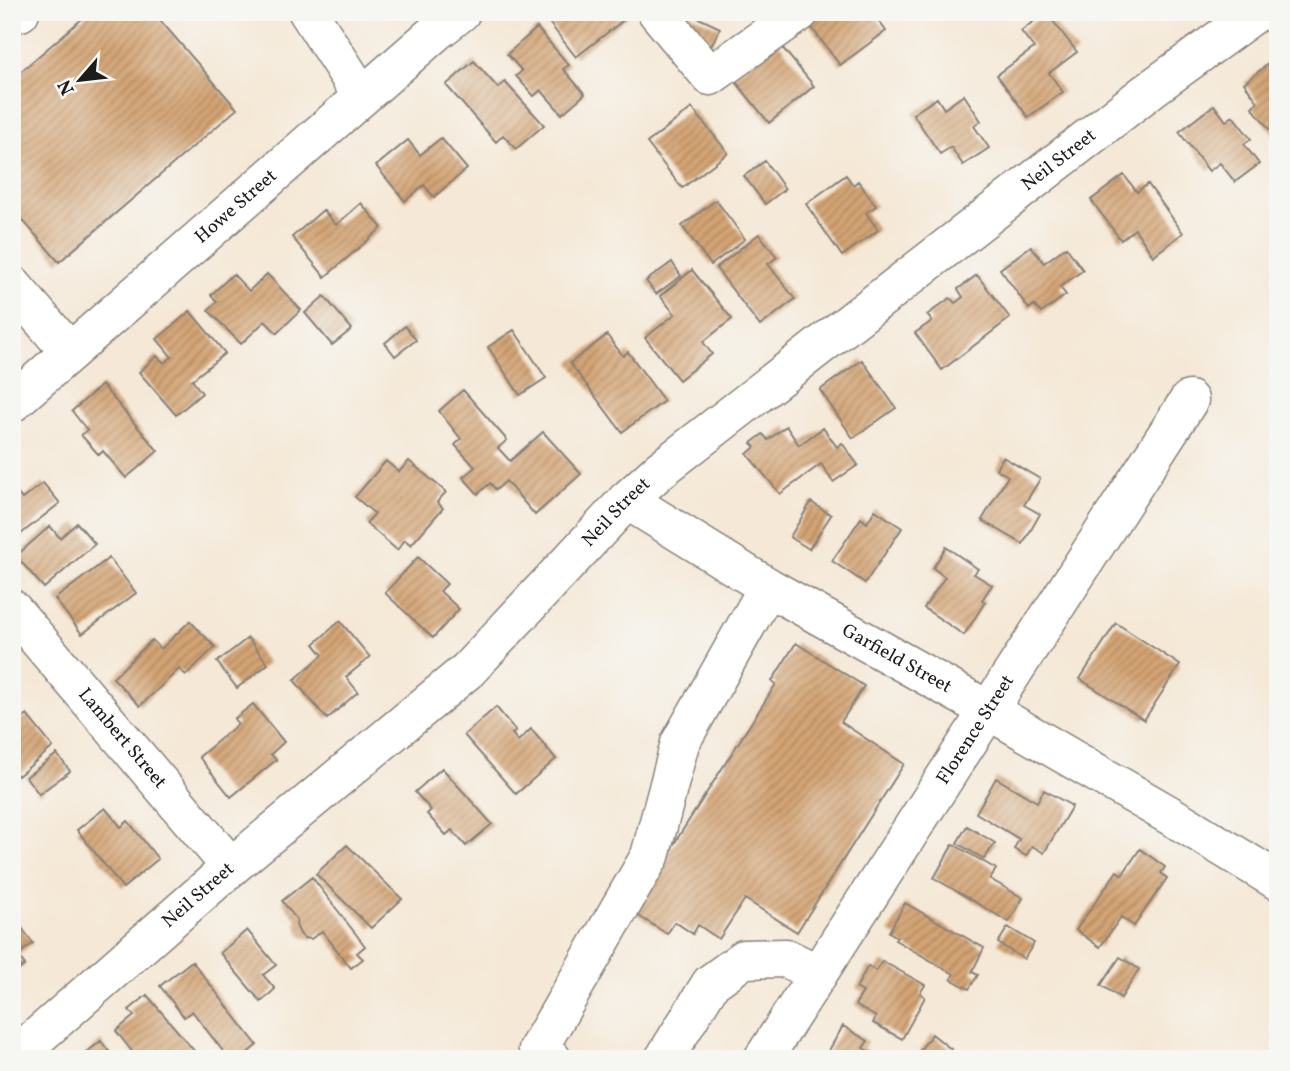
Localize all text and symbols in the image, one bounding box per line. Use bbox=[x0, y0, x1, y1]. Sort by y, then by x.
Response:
north arrow bbox=[46, 46, 116, 116]
text: N bbox=[52, 75, 81, 99]
street label: Neil Street bbox=[1016, 123, 1102, 198]
street label: Howe Street bbox=[190, 163, 283, 250]
street label: Neil Street bbox=[576, 471, 657, 553]
street label: Garfield Street bbox=[837, 618, 957, 700]
street label: Florence Street bbox=[931, 670, 1021, 790]
street label: Lambert Street bbox=[72, 683, 172, 795]
street label: Neil Street bbox=[157, 856, 240, 934]

